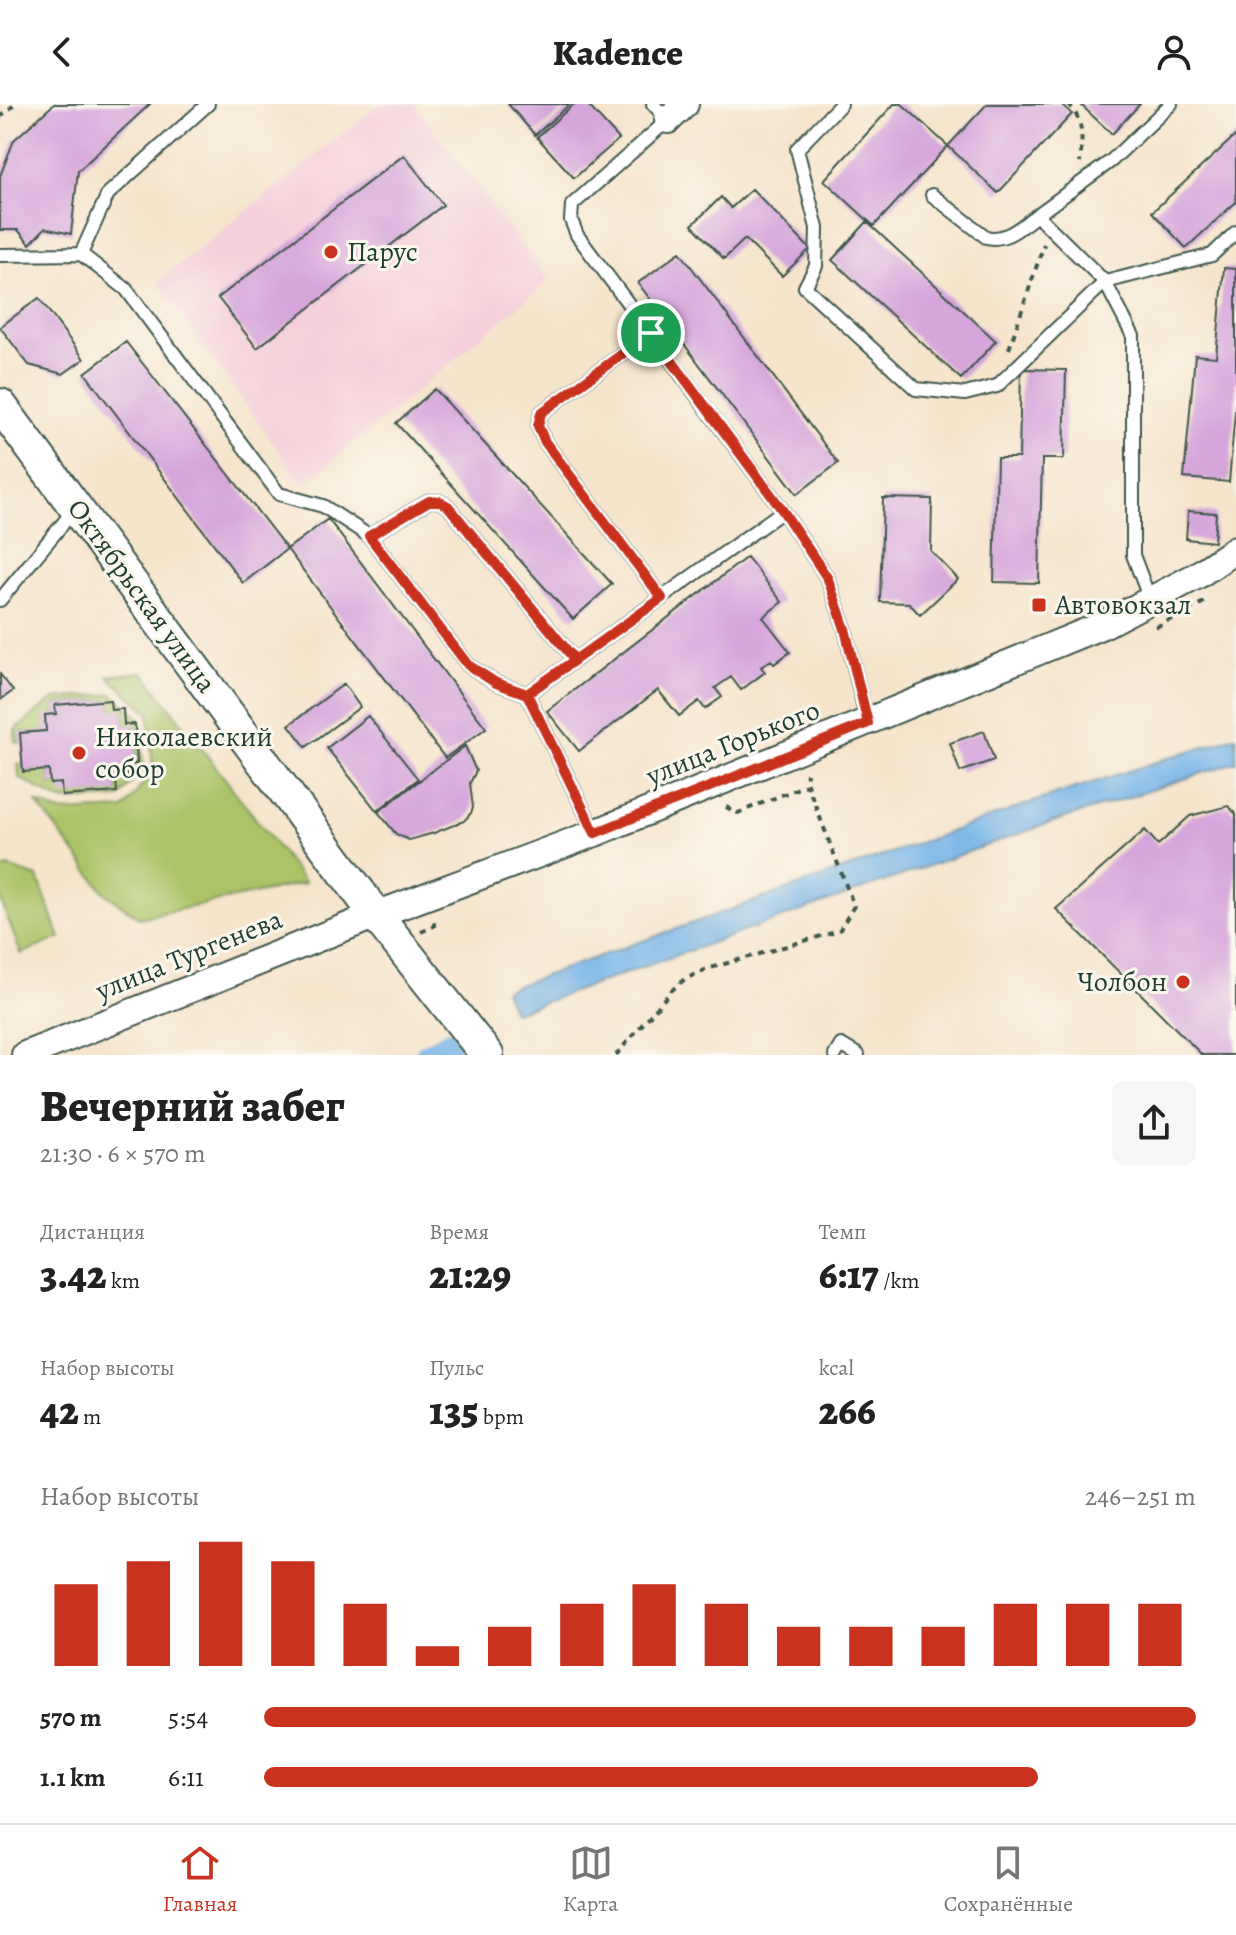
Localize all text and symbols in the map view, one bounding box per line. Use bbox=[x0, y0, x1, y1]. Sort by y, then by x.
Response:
text: Kadence bbox=[553, 28, 683, 77]
icon: back bbox=[40, 30, 84, 74]
icon: person bbox=[1152, 30, 1196, 74]
place label: Парус bbox=[347, 233, 418, 271]
marker: Парус bbox=[322, 243, 340, 261]
pin bbox=[617, 299, 685, 367]
icon: arrive bbox=[629, 311, 673, 355]
street label: Октябрьская улица bbox=[59, 491, 225, 701]
place label: Автовокзал bbox=[1054, 586, 1192, 624]
marker: Автовокзал bbox=[1030, 596, 1048, 614]
street label: улица Горького bbox=[640, 691, 825, 795]
place label: Николаевский собор bbox=[95, 718, 273, 788]
marker: Николаевский собор bbox=[70, 744, 88, 762]
street label: улица Тургенева bbox=[89, 900, 288, 1010]
place label: Чолбон bbox=[1078, 963, 1167, 1001]
marker: Чолбон bbox=[1174, 973, 1192, 991]
text: Вечерний забег bbox=[40, 1076, 345, 1136]
button: share bbox=[1112, 1081, 1196, 1165]
text: 21:30 · 6 × 570 m bbox=[40, 1136, 206, 1171]
text: Дистанция bbox=[40, 1217, 145, 1247]
text: Время bbox=[429, 1217, 489, 1247]
text: Темп bbox=[819, 1217, 867, 1247]
text: 3.42 bbox=[40, 1247, 107, 1302]
text: 21:29 bbox=[429, 1247, 511, 1302]
text: 6:17 bbox=[819, 1247, 879, 1302]
text: km bbox=[107, 1266, 140, 1296]
text: /km bbox=[879, 1266, 920, 1296]
text: Набор высоты bbox=[40, 1353, 175, 1383]
text: Пульс bbox=[429, 1353, 484, 1383]
text: kcal bbox=[819, 1353, 854, 1383]
text: 42 bbox=[40, 1383, 79, 1438]
text: 135 bbox=[429, 1383, 479, 1438]
text: 266 bbox=[819, 1383, 876, 1438]
text: m bbox=[79, 1402, 101, 1432]
text: bpm bbox=[479, 1402, 524, 1432]
text: Набор высоты bbox=[40, 1479, 199, 1514]
text: 246–251 m bbox=[1085, 1479, 1196, 1514]
text: 570 m bbox=[40, 1700, 102, 1735]
text: 5:54 bbox=[168, 1700, 208, 1735]
text: 1.1 km bbox=[40, 1760, 106, 1795]
text: 6:11 bbox=[168, 1760, 204, 1795]
tab: Главная bbox=[163, 1841, 238, 1919]
tab: Карта bbox=[563, 1841, 618, 1919]
tab: Сохранённые bbox=[944, 1841, 1073, 1919]

